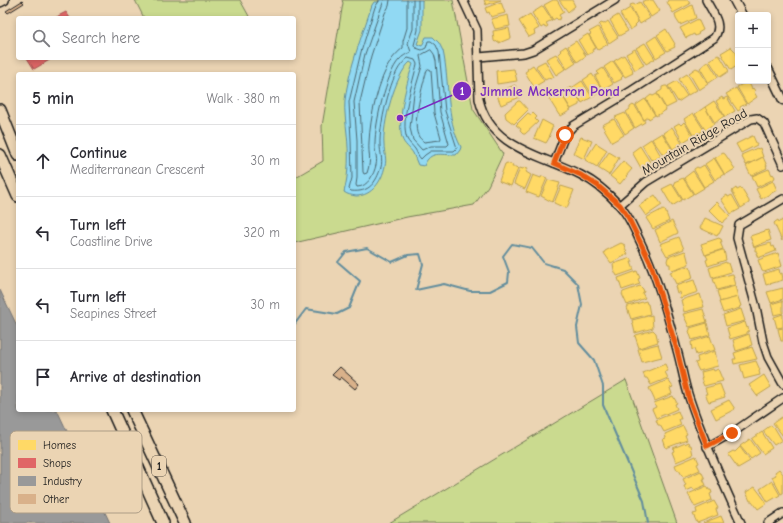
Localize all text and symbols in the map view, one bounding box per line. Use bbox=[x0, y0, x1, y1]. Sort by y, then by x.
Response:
map controls bbox=[735, 12, 771, 84]
button: + bbox=[735, 12, 771, 48]
search box bbox=[16, 16, 296, 60]
icon: search bbox=[30, 27, 52, 49]
text: Search here bbox=[62, 29, 140, 47]
button: − bbox=[735, 48, 771, 84]
callout: Jimmie Mckerron Pond bbox=[452, 78, 628, 104]
text: Jimmie Mckerron Pond bbox=[480, 83, 620, 100]
text: 1 bbox=[460, 84, 465, 98]
text: 5 min bbox=[32, 89, 74, 108]
text: Walk · 380 m bbox=[207, 91, 280, 106]
street label: Mountain Ridge Road bbox=[639, 105, 750, 178]
route start bbox=[556, 126, 574, 144]
text: Continue bbox=[70, 144, 127, 162]
icon: ahead bbox=[32, 150, 54, 172]
text: 30 m bbox=[250, 153, 280, 168]
text: Mediterranean Crescent bbox=[70, 162, 204, 177]
text: Turn left bbox=[70, 216, 126, 234]
icon: left bbox=[32, 222, 54, 244]
text: 320 m bbox=[244, 225, 280, 240]
text: Coastline Drive bbox=[70, 234, 153, 249]
text: Turn left bbox=[70, 288, 126, 306]
icon: left bbox=[32, 294, 54, 316]
text: 30 m bbox=[250, 297, 280, 312]
text: Seapines Street bbox=[70, 306, 156, 321]
icon: arrive bbox=[32, 366, 54, 388]
text: Arrive at destination bbox=[70, 368, 201, 386]
route end bbox=[723, 424, 741, 442]
legend bbox=[10, 431, 142, 513]
text: Homes bbox=[43, 439, 76, 452]
road number: 1 bbox=[152, 456, 166, 476]
text: Shops bbox=[43, 457, 72, 470]
text: Industry bbox=[43, 475, 82, 488]
text: Other bbox=[43, 493, 70, 506]

